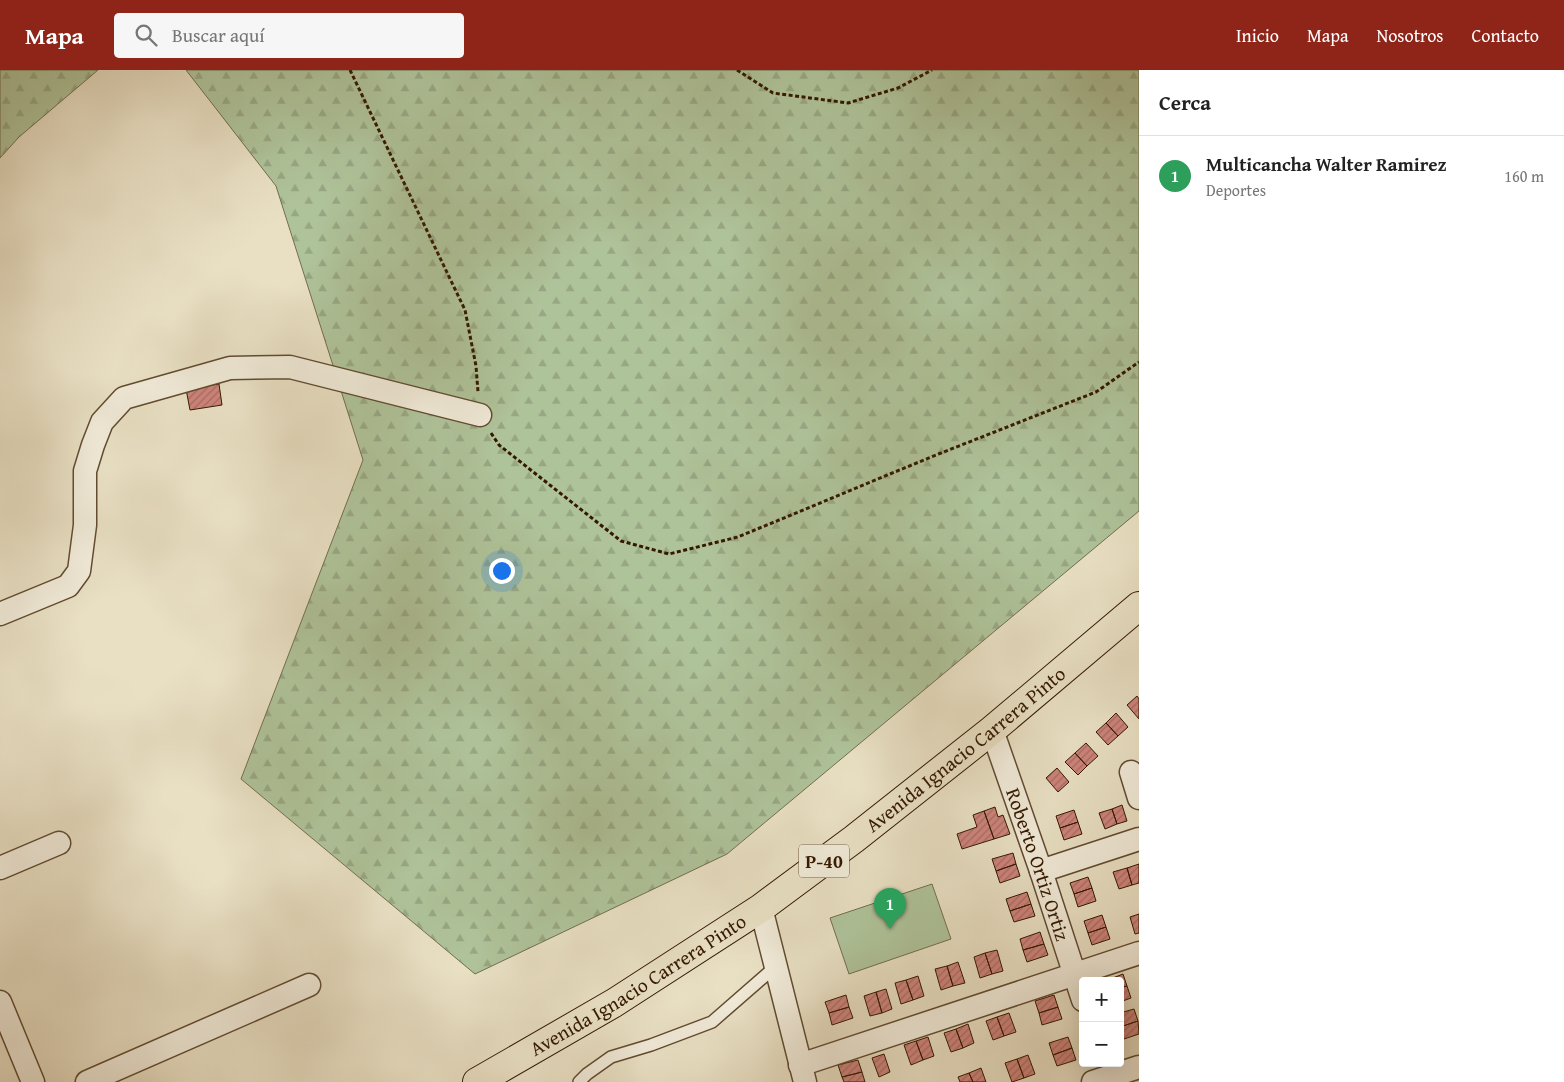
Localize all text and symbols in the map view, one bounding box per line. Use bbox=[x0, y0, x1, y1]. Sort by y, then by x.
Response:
search box bbox=[114, 13, 464, 58]
text: Mapa bbox=[25, 18, 84, 53]
icon: search bbox=[132, 21, 160, 49]
text: Buscar aquí bbox=[172, 21, 265, 49]
text: Inicio bbox=[1236, 22, 1279, 49]
text: Mapa bbox=[1307, 22, 1348, 49]
text: Nosotros bbox=[1376, 22, 1444, 49]
text: Contacto bbox=[1472, 22, 1539, 49]
text: Cerca bbox=[1159, 87, 1211, 118]
text: Multicancha Walter Ramirez bbox=[1206, 150, 1447, 178]
text: 1 bbox=[1171, 164, 1179, 188]
text: 160 m bbox=[1504, 164, 1544, 188]
text: Deportes bbox=[1206, 178, 1266, 202]
your location bbox=[489, 558, 515, 584]
street label: Avenida Ignacio Carrera Pinto bbox=[859, 659, 1072, 839]
street label: Roberto Ortiz Ortiz bbox=[999, 784, 1078, 944]
road number: P-40 bbox=[799, 844, 849, 878]
pin: 1 bbox=[874, 888, 906, 929]
street label: Avenida Ignacio Carrera Pinto bbox=[524, 906, 752, 1063]
map controls bbox=[1079, 977, 1124, 1067]
button: + bbox=[1079, 977, 1124, 1022]
button: − bbox=[1079, 1022, 1124, 1067]

